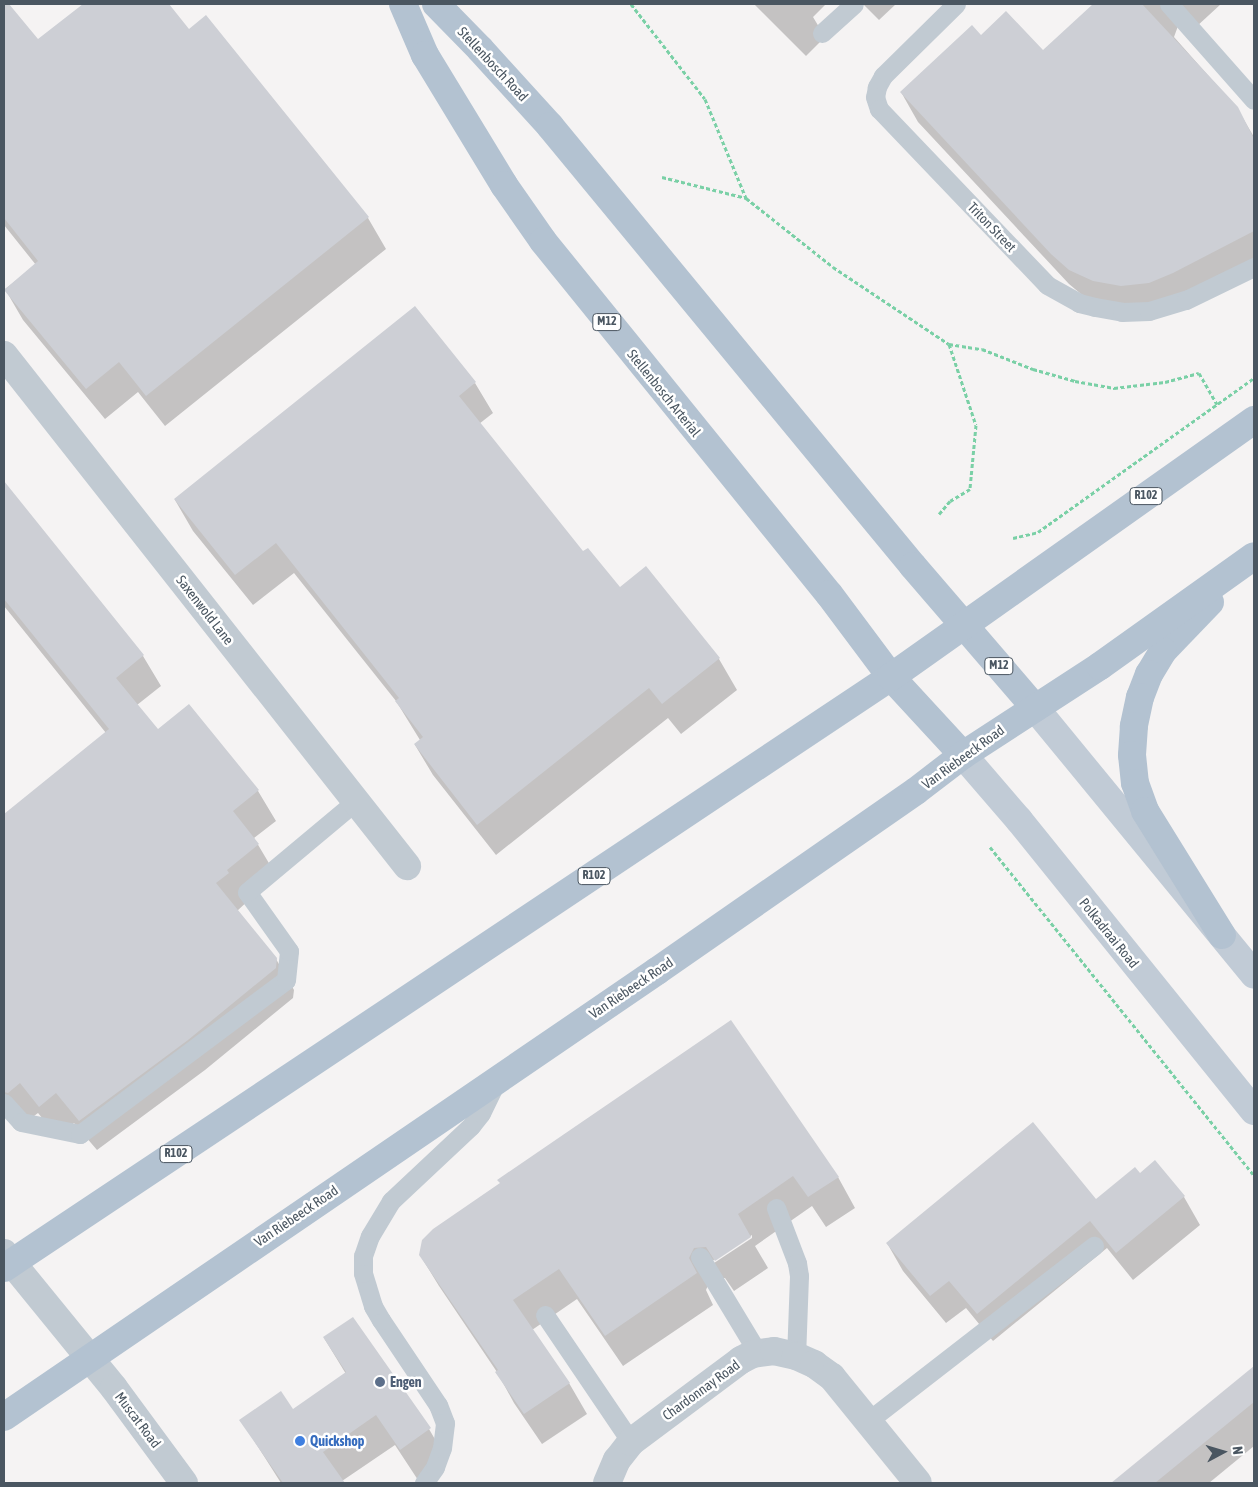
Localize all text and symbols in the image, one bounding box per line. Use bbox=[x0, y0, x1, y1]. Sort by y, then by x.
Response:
street label: Stellenbosch Road bbox=[454, 23, 532, 105]
street label: Triton Street bbox=[964, 199, 1020, 255]
road number: M12 bbox=[592, 313, 622, 332]
street label: Stellenbosch Arterial bbox=[624, 346, 704, 440]
road number: R102 bbox=[1128, 486, 1164, 506]
street label: Saxenwold Lane bbox=[173, 572, 237, 648]
road number: M12 bbox=[984, 656, 1014, 676]
street label: Van Riebeeck Road bbox=[919, 722, 1007, 792]
road number: R102 bbox=[576, 866, 612, 886]
street label: Polkadraai Road bbox=[1076, 895, 1142, 971]
street label: Van Riebeeck Road bbox=[586, 954, 676, 1022]
road number: R102 bbox=[158, 1144, 194, 1164]
street label: Van Riebeeck Road bbox=[251, 1182, 341, 1250]
street label: Chardonnay Road bbox=[659, 1356, 743, 1424]
place label: Engen bbox=[390, 1374, 422, 1390]
marker: Engen bbox=[374, 1376, 386, 1388]
street label: Muscat Road bbox=[112, 1389, 164, 1451]
north arrow bbox=[1198, 1427, 1248, 1477]
place label: Quickshop bbox=[310, 1433, 364, 1449]
marker: Quickshop bbox=[294, 1435, 306, 1447]
text: N bbox=[1230, 1445, 1246, 1455]

